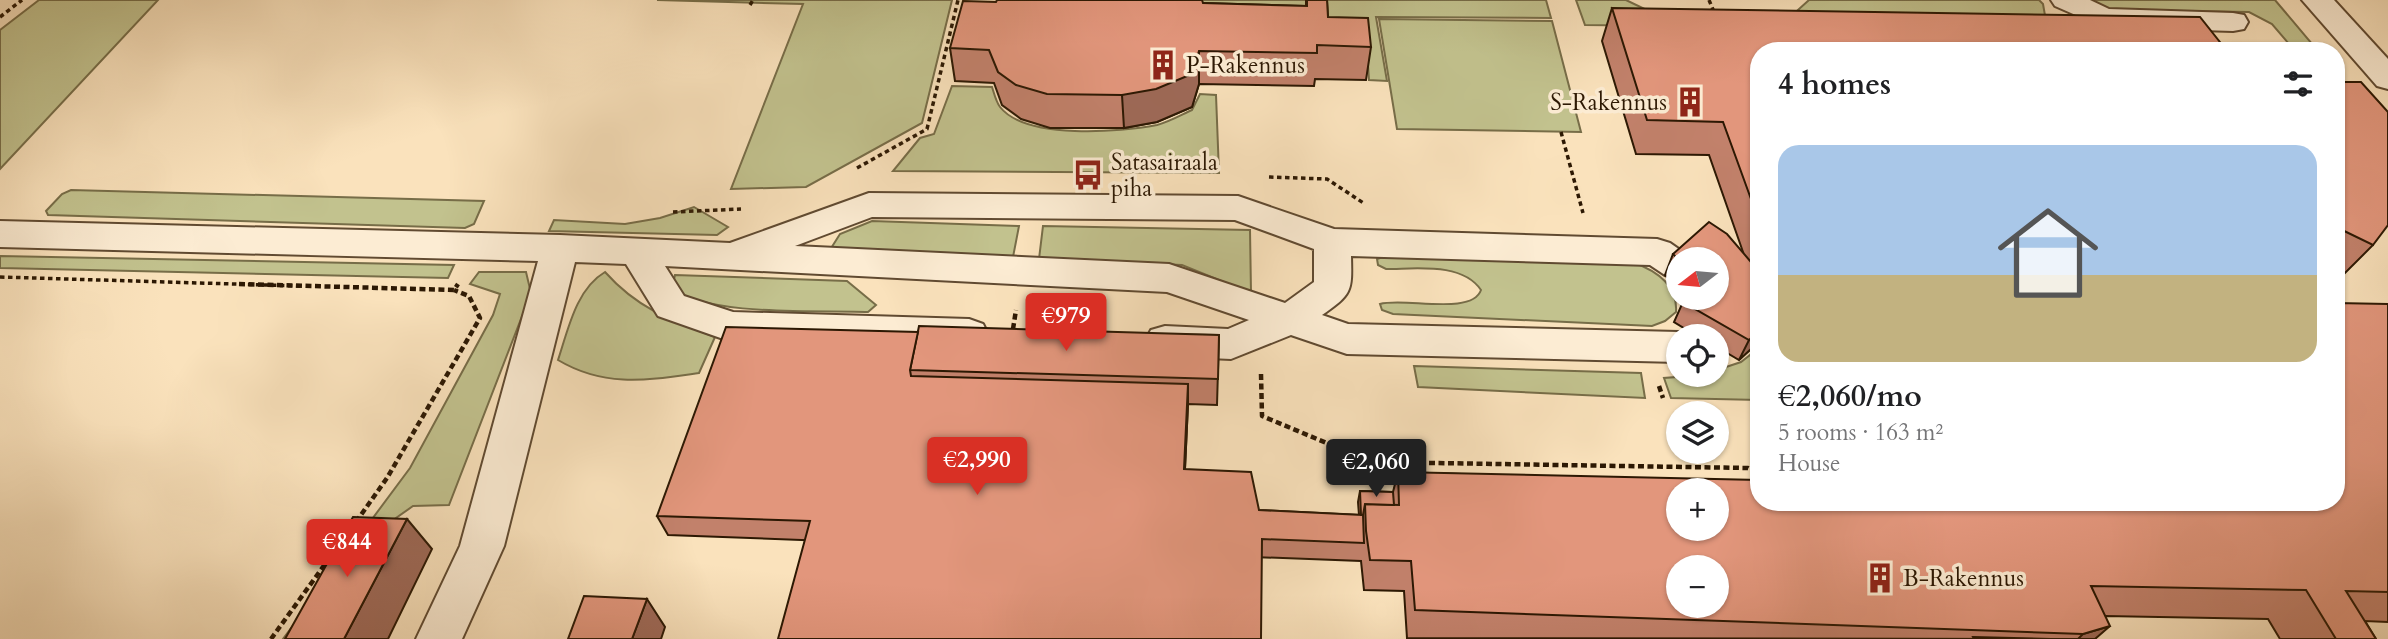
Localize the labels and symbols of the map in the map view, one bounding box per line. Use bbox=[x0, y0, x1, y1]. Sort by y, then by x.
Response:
building icon: P-Rakennus bbox=[1146, 48, 1180, 82]
place label: P-Rakennus bbox=[1186, 50, 1305, 81]
building icon: S-Rakennus bbox=[1673, 85, 1707, 119]
place label: S-Rakennus bbox=[1550, 87, 1667, 118]
place label: Satasairaala piha bbox=[1111, 147, 1218, 204]
bus stop icon: Satasairaala piha bbox=[1071, 158, 1105, 192]
north arrow bbox=[1666, 247, 1729, 310]
pin: €979 bbox=[1025, 294, 1107, 353]
pin: €2,990 bbox=[920, 438, 1034, 497]
pin: €2,060 bbox=[1319, 440, 1433, 499]
pin: €844 bbox=[306, 520, 388, 579]
building icon: B-Rakennus bbox=[1863, 561, 1897, 595]
place label: B-Rakennus bbox=[1903, 563, 2024, 594]

